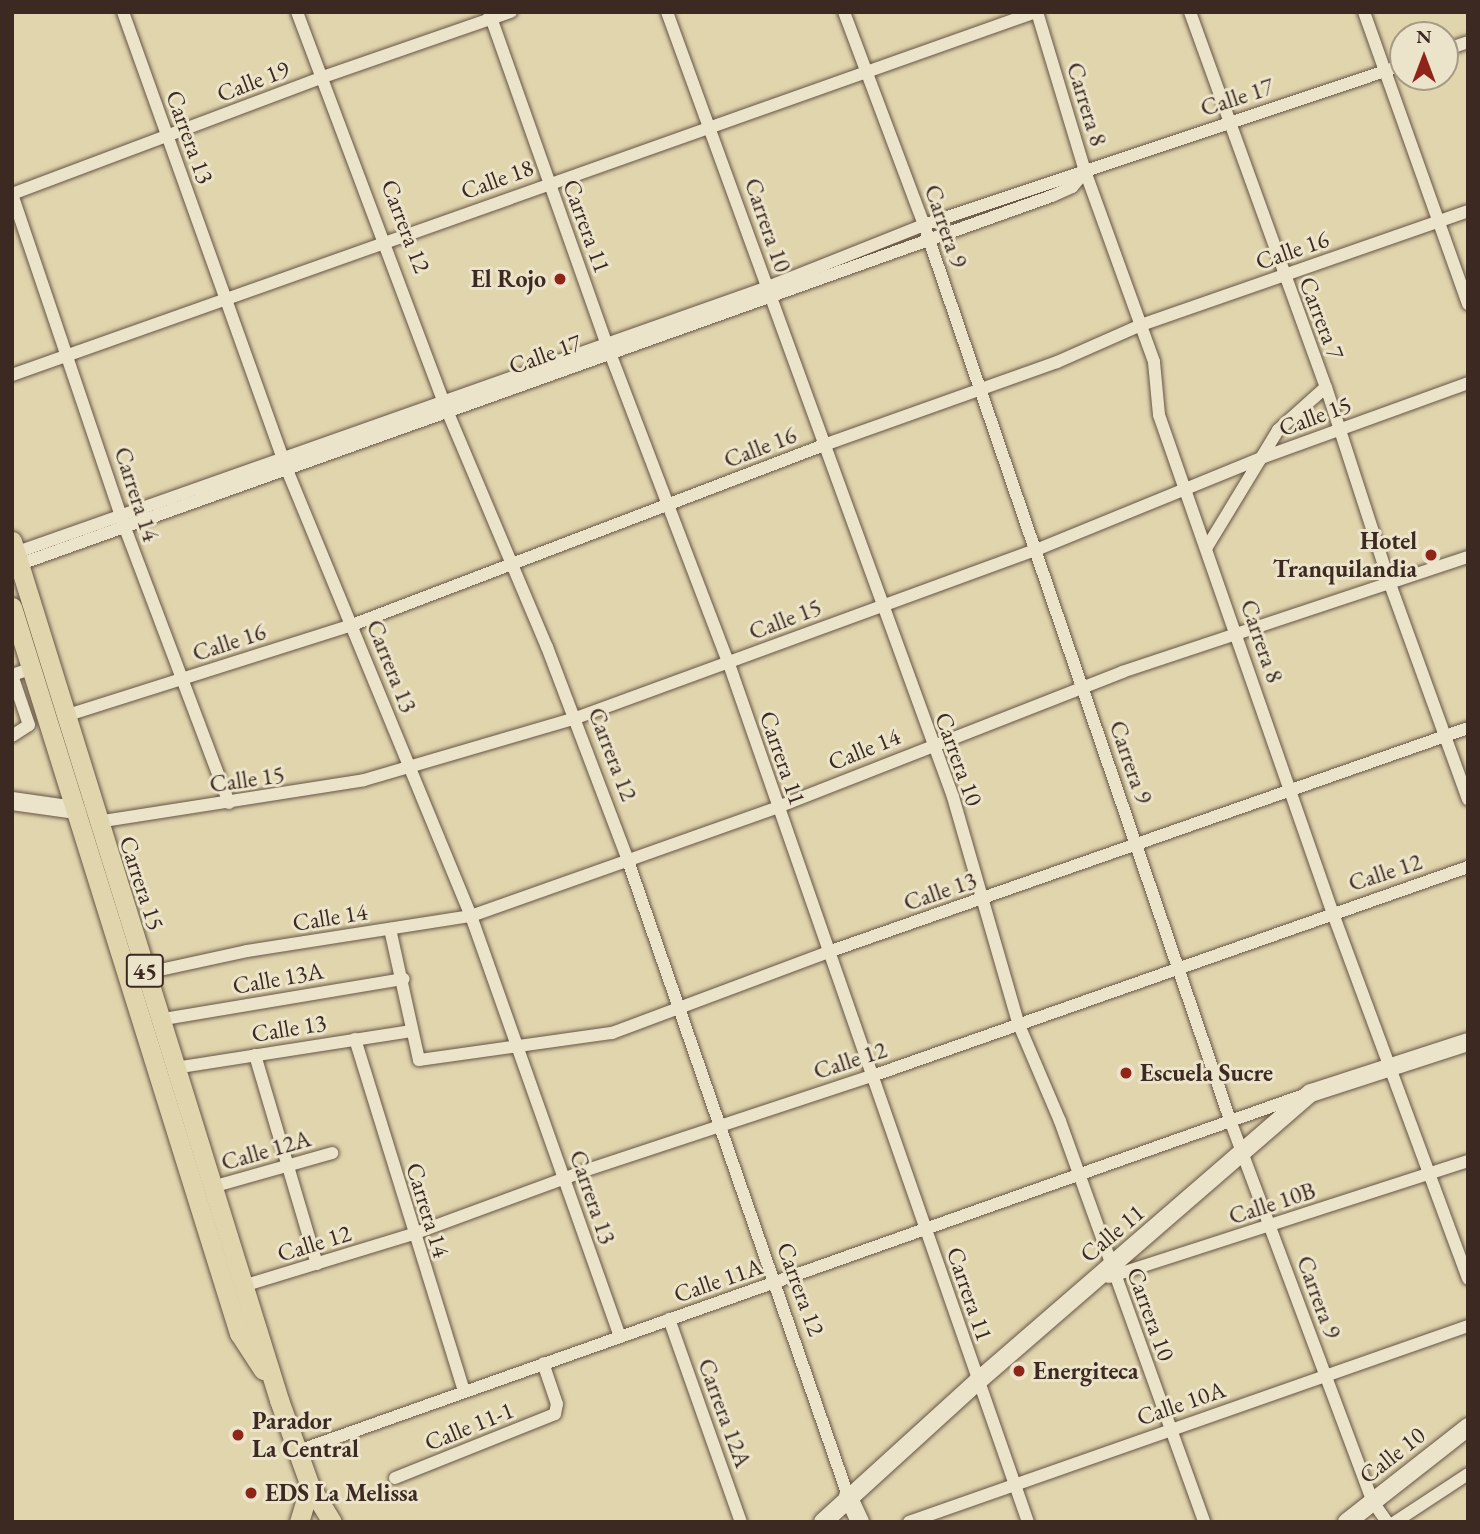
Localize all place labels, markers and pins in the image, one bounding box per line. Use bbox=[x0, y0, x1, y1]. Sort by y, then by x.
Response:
place label: El Rojo bbox=[471, 265, 546, 293]
marker: El Rojo bbox=[552, 271, 568, 287]
place label: Hotel Tranquilandia bbox=[1273, 527, 1417, 583]
marker: Hotel Tranquilandia bbox=[1423, 547, 1439, 563]
place label: Escuela Sucre bbox=[1140, 1059, 1273, 1087]
marker: Escuela Sucre bbox=[1118, 1065, 1134, 1081]
place label: Energiteca bbox=[1033, 1357, 1138, 1385]
marker: Energiteca bbox=[1011, 1363, 1027, 1379]
place label: Parador La Central bbox=[252, 1407, 359, 1463]
marker: Parador La Central bbox=[230, 1427, 246, 1443]
place label: EDS La Melissa bbox=[265, 1479, 418, 1507]
marker: EDS La Melissa bbox=[243, 1485, 259, 1501]

